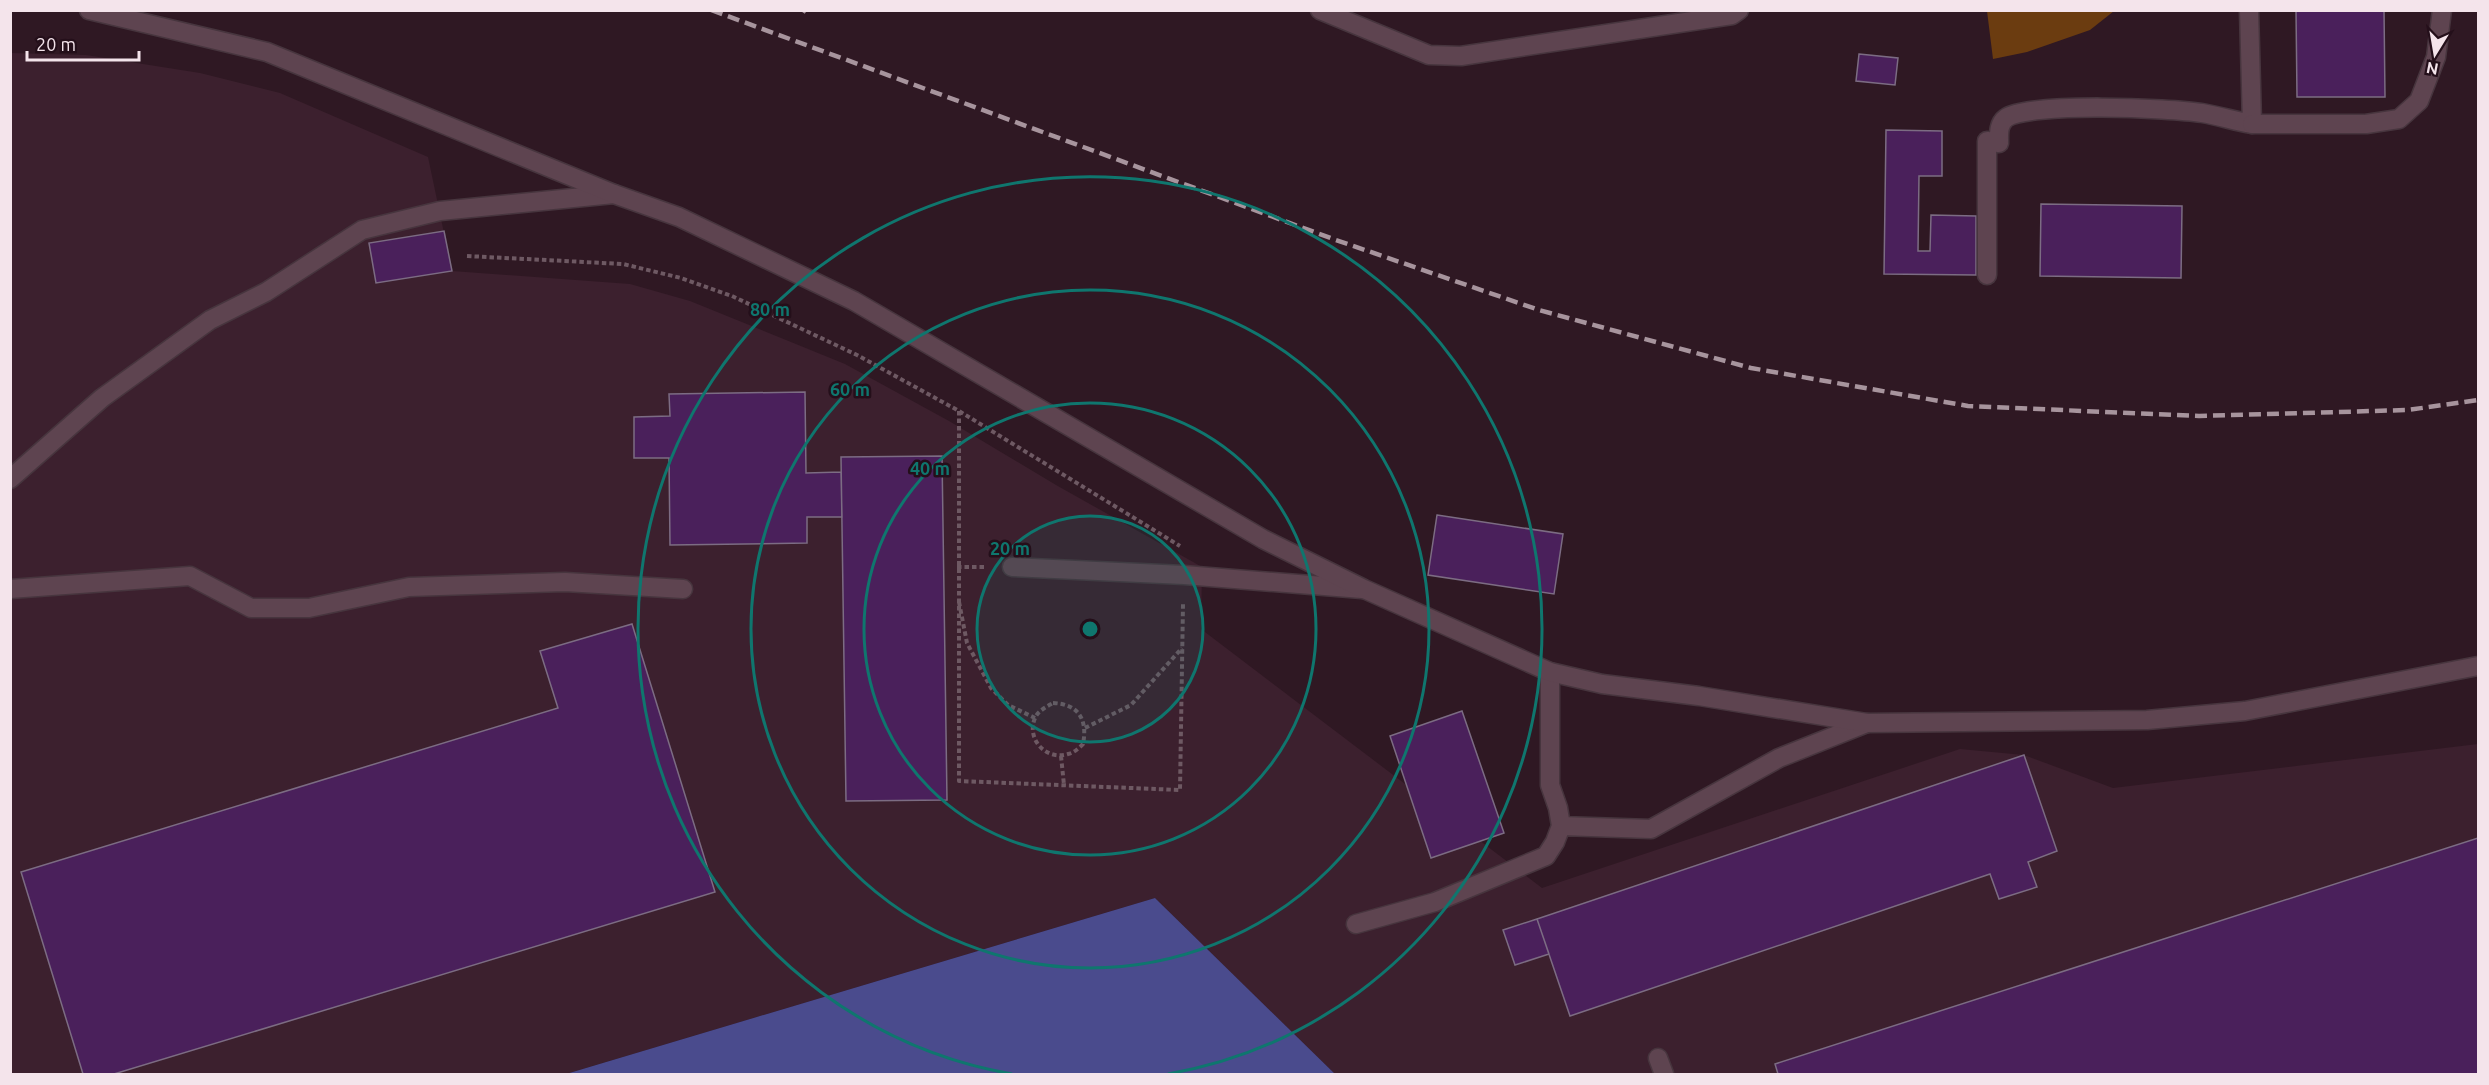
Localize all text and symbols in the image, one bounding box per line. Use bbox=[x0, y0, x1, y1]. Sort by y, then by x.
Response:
scale bar bbox=[27, 24, 140, 62]
north arrow bbox=[2405, 24, 2465, 84]
text: 20 m bbox=[36, 34, 76, 54]
text: N bbox=[2425, 59, 2440, 79]
text: 80 m bbox=[750, 299, 790, 319]
text: 60 m bbox=[830, 379, 870, 399]
text: 40 m bbox=[910, 458, 950, 478]
text: 20 m bbox=[990, 538, 1030, 558]
centre of rings bbox=[1080, 619, 1100, 639]

